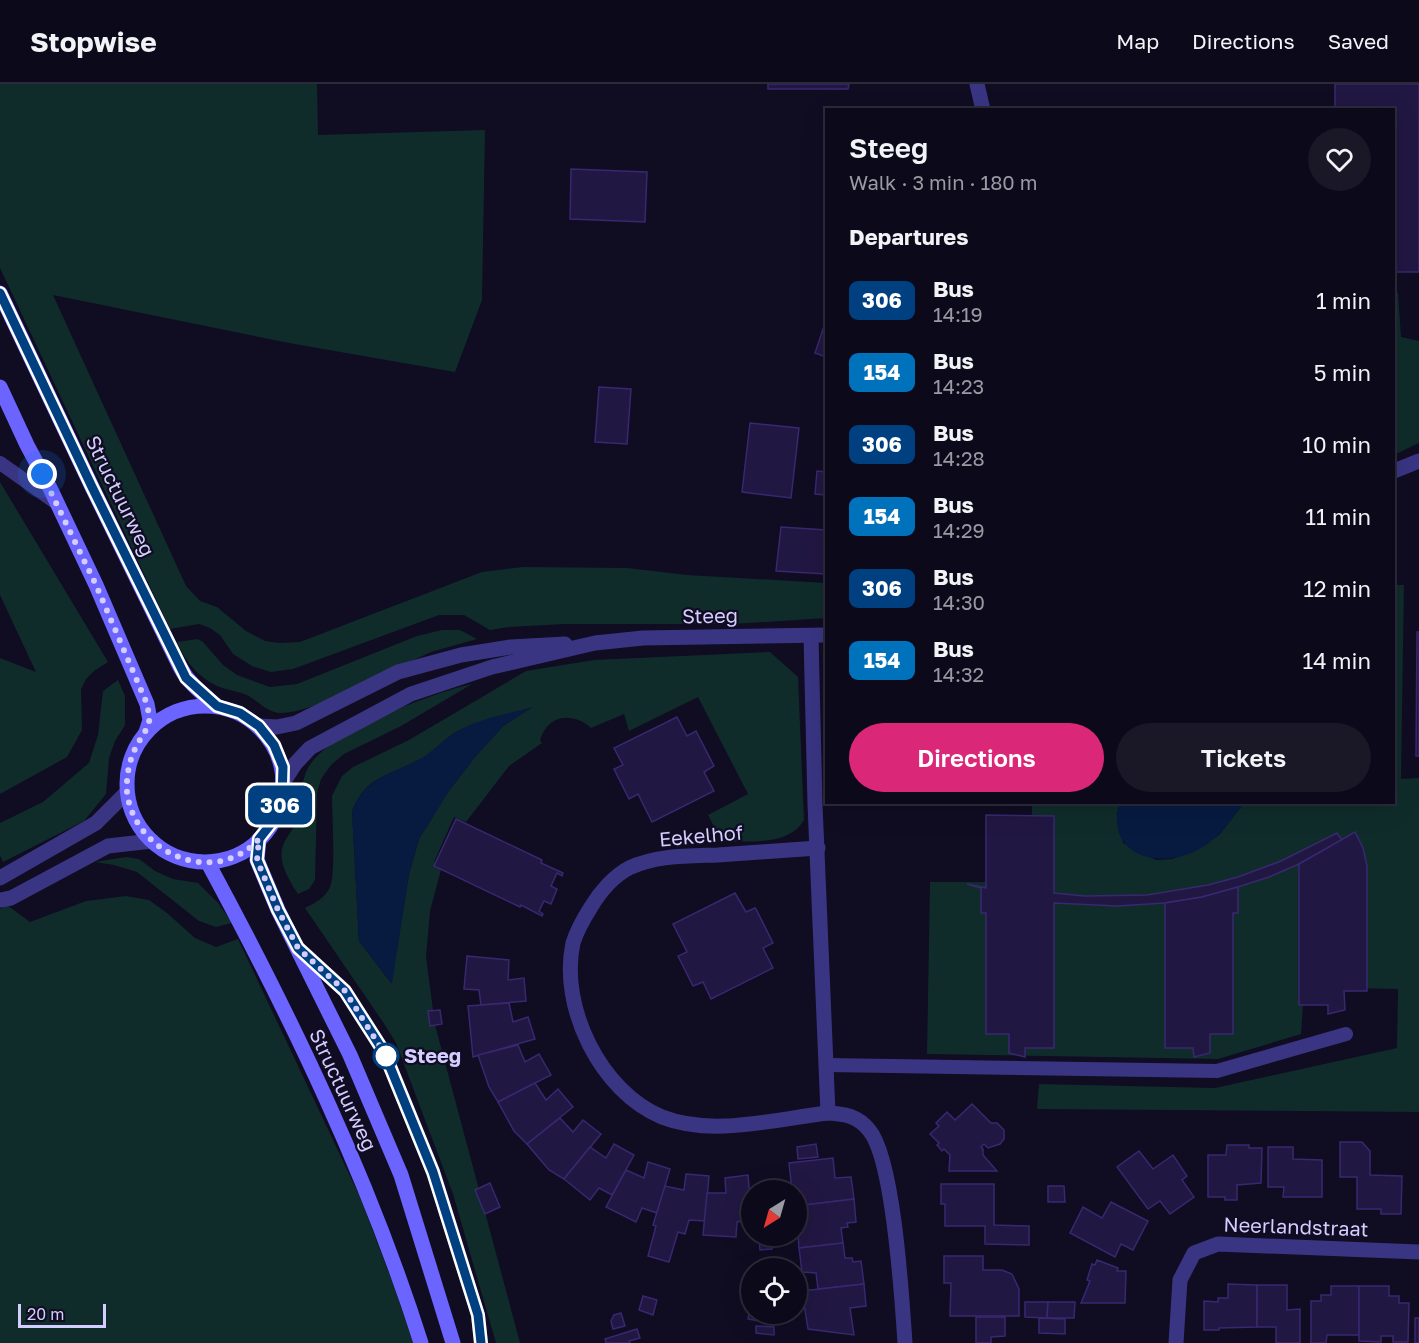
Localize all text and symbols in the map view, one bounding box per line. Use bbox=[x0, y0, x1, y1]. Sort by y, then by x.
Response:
text: Stopwise bbox=[30, 25, 157, 58]
text: Map bbox=[1116, 28, 1159, 54]
text: Directions bbox=[1192, 28, 1295, 54]
text: Saved bbox=[1328, 28, 1389, 54]
button: heart bbox=[1308, 128, 1371, 191]
text: Steeg bbox=[849, 131, 928, 164]
text: Walk · 3 min · 180 m bbox=[849, 170, 1037, 194]
text: Departures bbox=[849, 223, 968, 250]
text: Bus bbox=[933, 275, 974, 302]
text: 306 bbox=[862, 287, 902, 313]
text: 1 min bbox=[1316, 287, 1371, 314]
text: 14:19 bbox=[933, 302, 983, 326]
text: Bus bbox=[933, 347, 974, 374]
text: 154 bbox=[864, 359, 900, 385]
text: 5 min bbox=[1314, 359, 1371, 386]
text: 14:23 bbox=[933, 374, 984, 398]
text: Bus bbox=[933, 419, 974, 446]
street label: Structuurweg bbox=[81, 431, 161, 560]
text: 306 bbox=[862, 431, 902, 457]
text: 10 min bbox=[1302, 431, 1371, 458]
text: 14:28 bbox=[933, 446, 985, 470]
your location bbox=[27, 459, 57, 489]
text: Bus bbox=[933, 491, 974, 518]
text: 154 bbox=[864, 503, 900, 529]
text: 11 min bbox=[1305, 503, 1371, 530]
text: 14:29 bbox=[933, 518, 985, 542]
text: Bus bbox=[933, 563, 974, 590]
text: 306 bbox=[862, 575, 902, 601]
text: 12 min bbox=[1303, 575, 1371, 602]
text: 14:30 bbox=[933, 590, 985, 614]
street label: Steeg bbox=[682, 603, 738, 627]
text: Bus bbox=[933, 635, 974, 662]
text: 154 bbox=[864, 647, 900, 673]
text: 14 min bbox=[1303, 647, 1371, 674]
text: 14:32 bbox=[933, 662, 984, 686]
button: Directions bbox=[849, 723, 1104, 792]
button: Tickets bbox=[1116, 723, 1371, 792]
line badge: 306 bbox=[246, 786, 314, 824]
text: 306 bbox=[260, 792, 300, 818]
street label: Eekelhof bbox=[658, 819, 744, 851]
street label: Structuurweg bbox=[305, 1025, 383, 1154]
marker: Steeg bbox=[373, 1043, 399, 1069]
place label: Steeg bbox=[404, 1043, 461, 1067]
north arrow bbox=[741, 1180, 807, 1246]
map controls bbox=[741, 1180, 807, 1324]
street label: Neerlandstraat bbox=[1223, 1211, 1369, 1241]
button: locate bbox=[741, 1258, 807, 1324]
scale bar bbox=[18, 1301, 106, 1328]
text: 20 m bbox=[27, 1304, 64, 1324]

